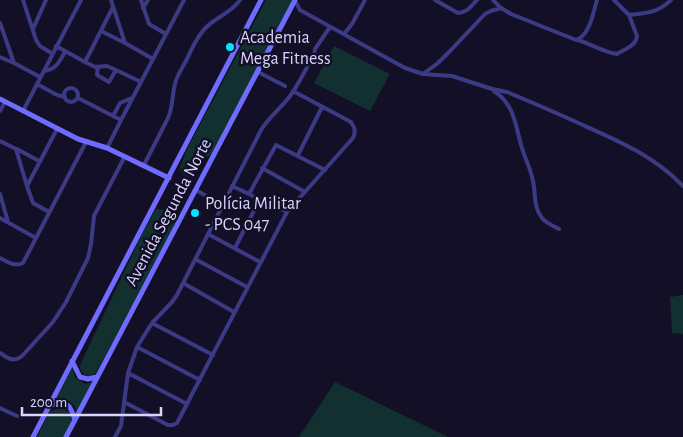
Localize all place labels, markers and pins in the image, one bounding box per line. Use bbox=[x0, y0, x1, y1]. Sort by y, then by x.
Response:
place label: Academia Mega Fitness bbox=[240, 29, 331, 68]
marker: Academia Mega Fitness bbox=[224, 41, 236, 53]
place label: Polícia Militar - PCS 047 bbox=[205, 195, 301, 234]
marker: Polícia Militar - PCS 047 bbox=[189, 207, 201, 219]

